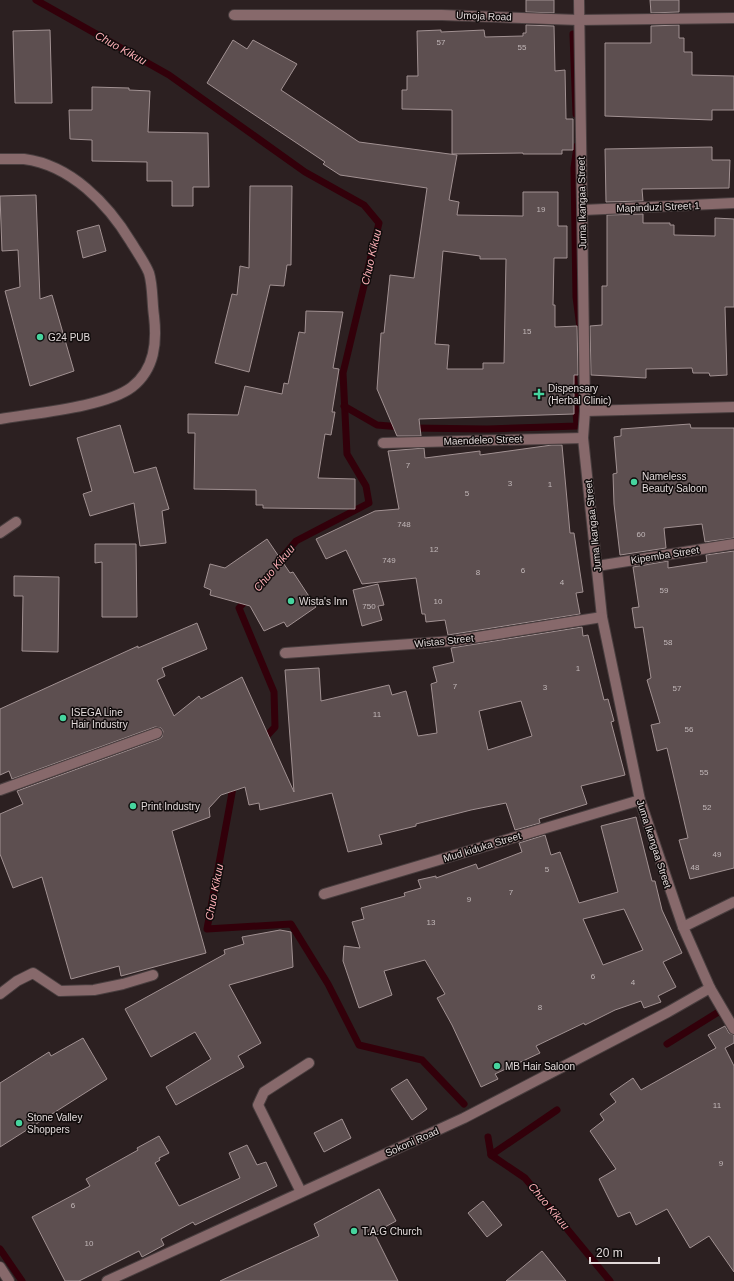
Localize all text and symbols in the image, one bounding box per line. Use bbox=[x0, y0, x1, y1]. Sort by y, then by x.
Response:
street label: Umoja Road bbox=[456, 10, 512, 22]
water label: Chuo Kikuu bbox=[93, 29, 149, 67]
house number: 57 bbox=[437, 38, 446, 47]
house number: 55 bbox=[518, 43, 527, 52]
street label: Juma Ikangaa Street bbox=[576, 157, 588, 249]
street label: Mapinduzi Street 1 bbox=[616, 200, 700, 214]
house number: 19 bbox=[537, 205, 546, 214]
water label: Chuo Kikuu bbox=[359, 228, 383, 286]
house number: 15 bbox=[523, 327, 532, 336]
marker: G24 PUB bbox=[35, 332, 45, 342]
place label: G24 PUB bbox=[48, 332, 91, 343]
place label: Dispensary (Herbal Clinic) bbox=[548, 383, 611, 406]
marker: Dispensary (Herbal Clinic) bbox=[533, 388, 545, 400]
street label: Maendeleo Street bbox=[443, 433, 523, 447]
house number: 7 bbox=[406, 461, 411, 470]
place label: Nameless Beauty Saloon bbox=[642, 471, 707, 494]
marker: Nameless Beauty Saloon bbox=[629, 477, 639, 487]
house number: 3 bbox=[508, 479, 513, 488]
street label: Juma Ikangaa Street bbox=[583, 479, 603, 572]
house number: 1 bbox=[548, 480, 553, 489]
house number: 5 bbox=[465, 489, 470, 498]
house number: 748 bbox=[397, 520, 411, 529]
house number: 60 bbox=[637, 530, 646, 539]
water label: Chuo Kikuu bbox=[251, 542, 297, 594]
street label: Kipemba Street bbox=[630, 544, 700, 566]
house number: 12 bbox=[430, 545, 439, 554]
house number: 749 bbox=[382, 556, 396, 565]
house number: 6 bbox=[521, 566, 526, 575]
house number: 8 bbox=[476, 568, 481, 577]
house number: 4 bbox=[560, 578, 565, 587]
house number: 59 bbox=[660, 586, 669, 595]
marker: Wista's Inn bbox=[286, 596, 296, 606]
place label: Wista's Inn bbox=[299, 596, 348, 607]
house number: 10 bbox=[434, 597, 443, 606]
house number: 750 bbox=[362, 602, 376, 611]
street label: Wistas Street bbox=[414, 632, 474, 650]
house number: 58 bbox=[664, 638, 673, 647]
house number: 1 bbox=[576, 664, 581, 673]
house number: 7 bbox=[453, 682, 458, 691]
house number: 3 bbox=[543, 683, 548, 692]
house number: 57 bbox=[673, 684, 682, 693]
place label: ISEGA Line Hair Industry bbox=[71, 707, 128, 730]
house number: 11 bbox=[373, 710, 382, 719]
marker: ISEGA Line Hair Industry bbox=[58, 713, 68, 723]
house number: 56 bbox=[685, 725, 694, 734]
house number: 55 bbox=[700, 768, 709, 777]
street label: Juma Ikangaa Street bbox=[635, 798, 674, 890]
marker: Print Industry bbox=[128, 801, 138, 811]
place label: Print Industry bbox=[141, 801, 200, 812]
house number: 52 bbox=[703, 803, 712, 812]
street label: Mud kiduka Street bbox=[442, 830, 522, 864]
house number: 49 bbox=[713, 850, 722, 859]
water label: Chuo Kikuu bbox=[203, 863, 225, 921]
house number: 48 bbox=[691, 863, 700, 872]
house number: 5 bbox=[545, 865, 550, 874]
house number: 7 bbox=[509, 888, 514, 897]
house number: 9 bbox=[467, 895, 472, 904]
house number: 13 bbox=[427, 918, 436, 927]
house number: 6 bbox=[591, 972, 596, 981]
house number: 4 bbox=[631, 978, 636, 987]
house number: 8 bbox=[538, 1003, 543, 1012]
marker: MB Hair Saloon bbox=[492, 1061, 502, 1071]
place label: MB Hair Saloon bbox=[505, 1061, 575, 1072]
house number: 11 bbox=[713, 1101, 722, 1110]
place label: Stone Valley Shoppers bbox=[27, 1112, 82, 1135]
marker: Stone Valley Shoppers bbox=[14, 1118, 24, 1128]
street label: Sokoni Road bbox=[384, 1125, 440, 1159]
house number: 9 bbox=[719, 1159, 724, 1168]
water label: Chuo Kikuu bbox=[526, 1180, 572, 1232]
house number: 6 bbox=[71, 1201, 76, 1210]
marker: T.A.G Church bbox=[349, 1226, 359, 1236]
place label: T.A.G Church bbox=[362, 1226, 422, 1237]
house number: 10 bbox=[85, 1239, 94, 1248]
scale bar bbox=[590, 1239, 659, 1265]
text: 20 m bbox=[596, 1246, 623, 1260]

